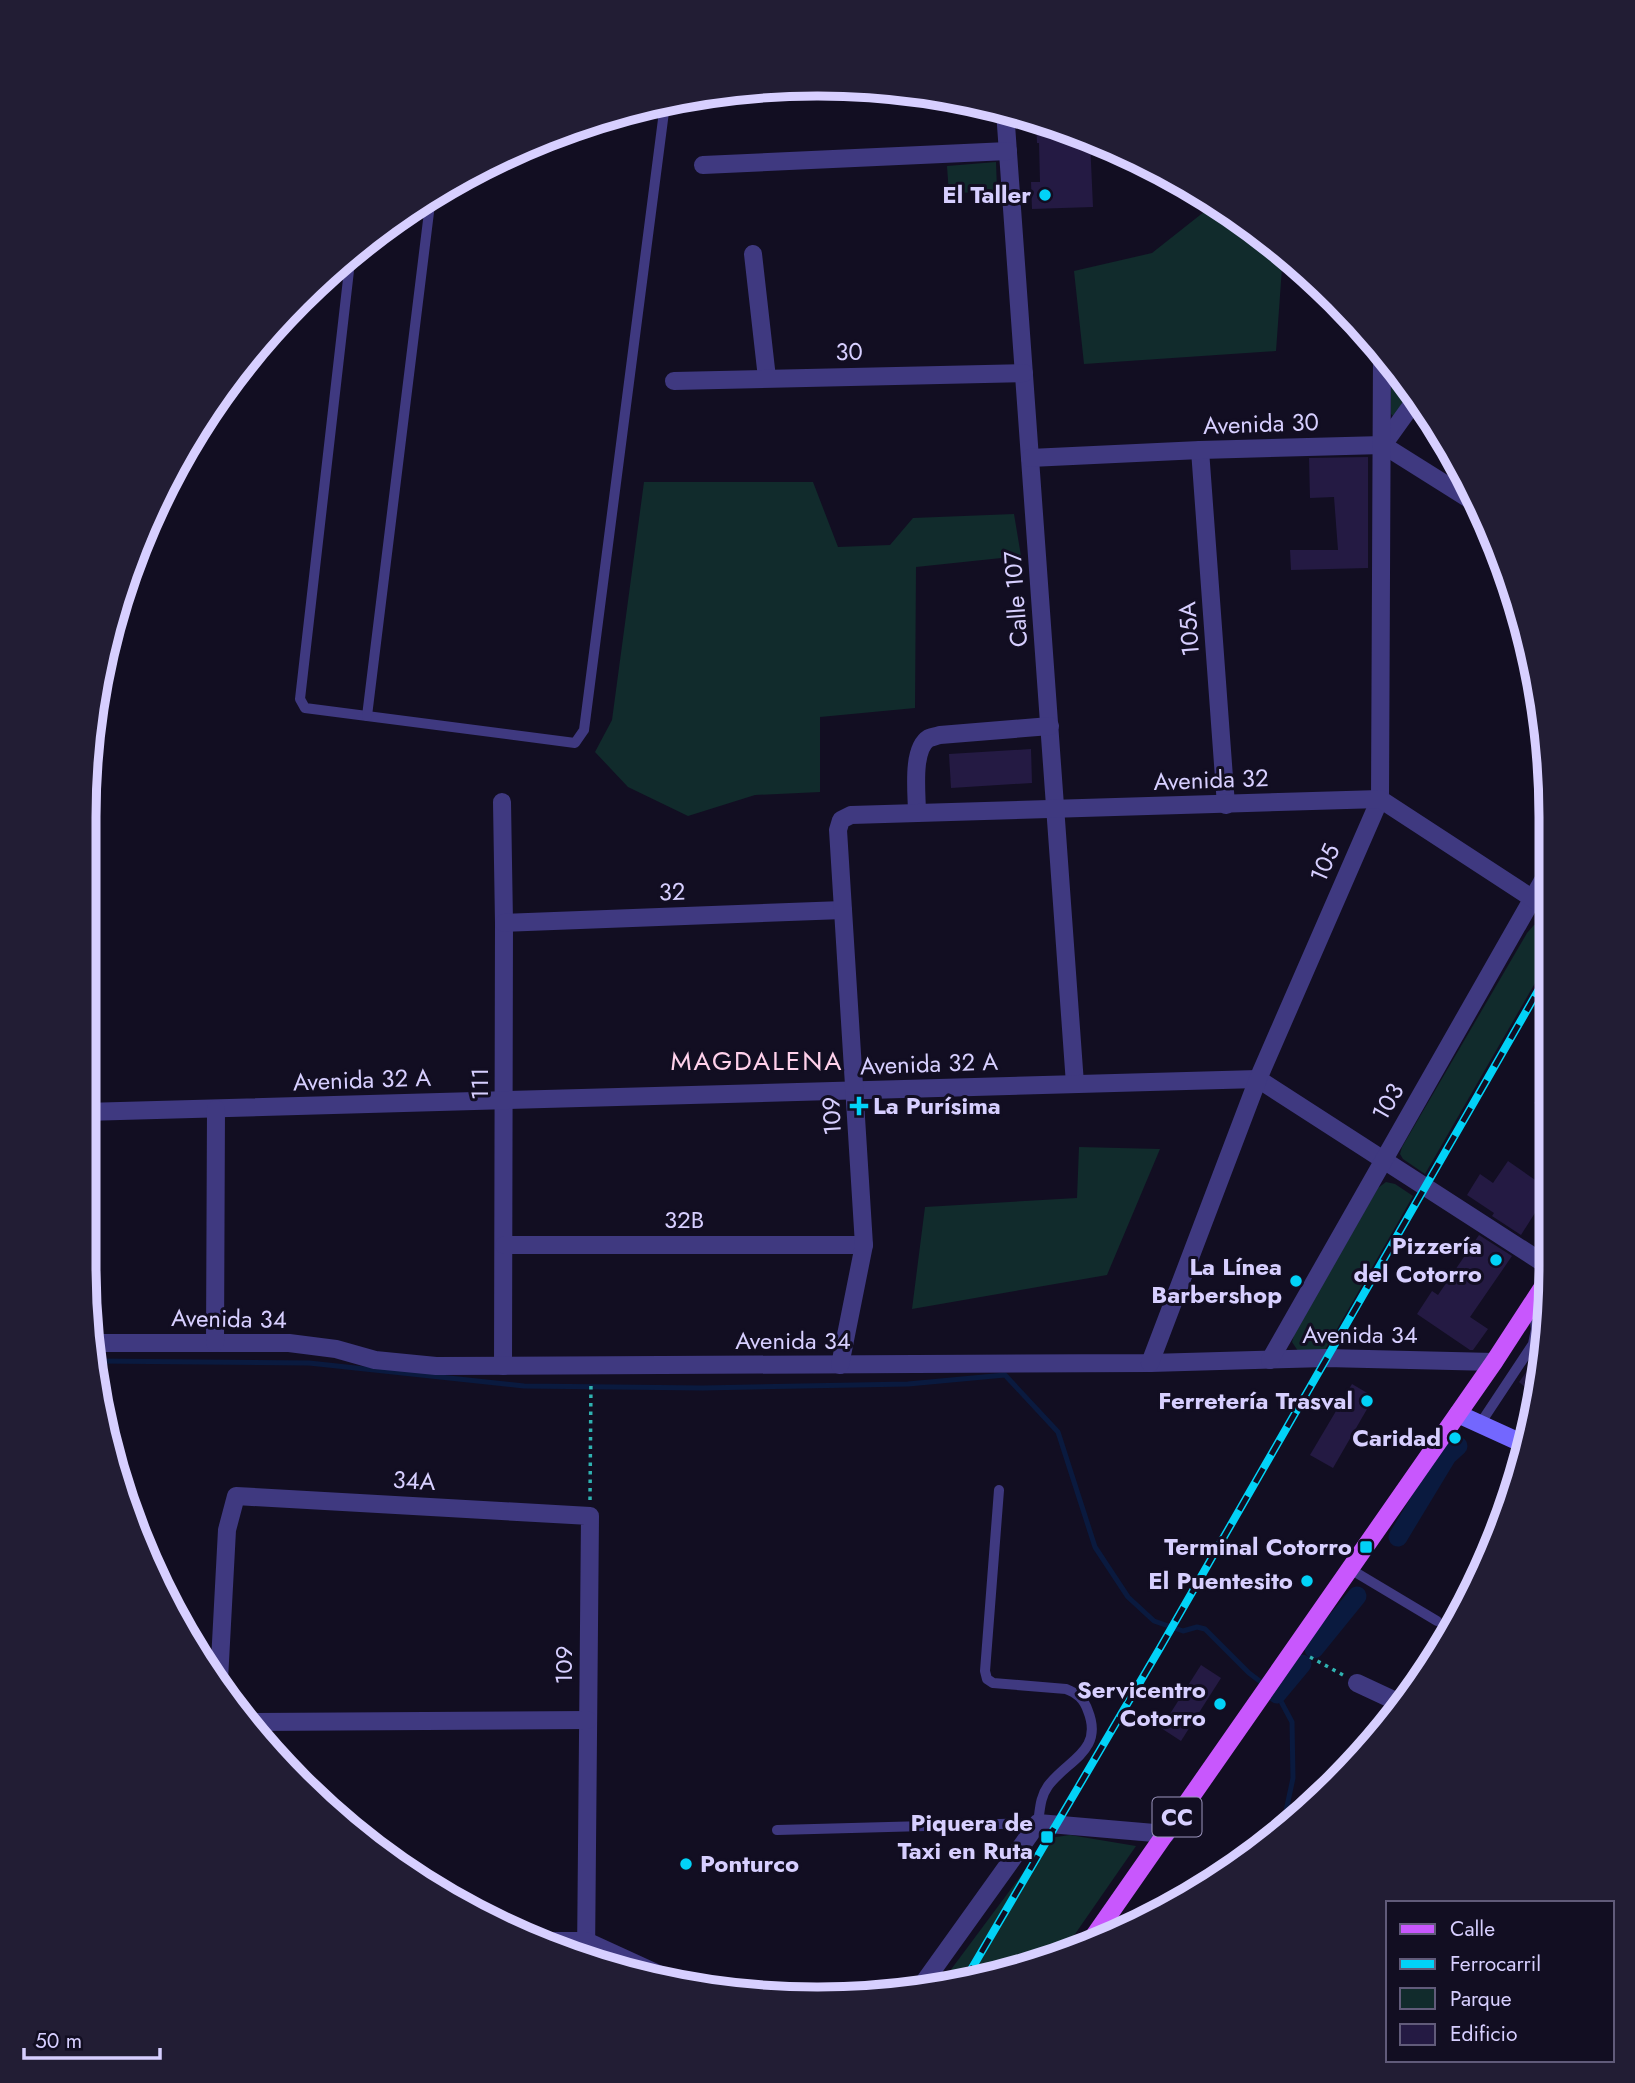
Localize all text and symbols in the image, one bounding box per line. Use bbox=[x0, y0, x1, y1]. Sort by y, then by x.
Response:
place label: El Taller bbox=[942, 177, 1031, 212]
marker: El Taller bbox=[1037, 187, 1053, 203]
street label: 30 bbox=[835, 334, 863, 369]
street label: Avenida 30 bbox=[1202, 404, 1320, 443]
street label: Calle 107 bbox=[995, 549, 1036, 648]
street label: 105A bbox=[1169, 600, 1208, 657]
street label: Avenida 32 bbox=[1153, 760, 1269, 799]
street label: 105 bbox=[1301, 838, 1348, 888]
street label: 32 bbox=[658, 874, 686, 909]
district label: MAGDALENA bbox=[671, 1042, 843, 1080]
street label: Avenida 32 A bbox=[859, 1044, 999, 1083]
street label: Avenida 32 A bbox=[292, 1060, 432, 1099]
street label: 111 bbox=[462, 1068, 497, 1100]
street label: 103 bbox=[1363, 1076, 1412, 1127]
place label: La Purísima bbox=[873, 1088, 1001, 1123]
street label: 109 bbox=[813, 1096, 850, 1136]
marker: La Purísima bbox=[851, 1098, 867, 1114]
street label: 32B bbox=[664, 1202, 704, 1237]
place label: Pizzería del Cotorro bbox=[1353, 1228, 1482, 1291]
place label: La Línea Barbershop bbox=[1151, 1249, 1282, 1312]
marker: Pizzería del Cotorro bbox=[1488, 1252, 1504, 1268]
marker: La Línea Barbershop bbox=[1288, 1273, 1304, 1289]
street label: Avenida 34 bbox=[171, 1300, 287, 1337]
street label: Avenida 34 bbox=[1302, 1317, 1418, 1352]
street label: Avenida 34 bbox=[735, 1323, 851, 1358]
place label: Ferretería Trasval bbox=[1158, 1383, 1353, 1418]
marker: Ferretería Trasval bbox=[1359, 1393, 1375, 1409]
place label: Caridad bbox=[1352, 1420, 1441, 1455]
marker: Caridad bbox=[1447, 1430, 1463, 1446]
street label: 34A bbox=[392, 1462, 437, 1499]
place label: Terminal Cotorro bbox=[1164, 1529, 1352, 1564]
marker: Terminal Cotorro bbox=[1358, 1539, 1374, 1555]
place label: El Puentesito bbox=[1148, 1563, 1293, 1598]
marker: El Puentesito bbox=[1299, 1573, 1315, 1589]
street label: 109 bbox=[546, 1645, 581, 1685]
place label: Servicentro Cotorro bbox=[1077, 1672, 1206, 1735]
marker: Servicentro Cotorro bbox=[1212, 1696, 1228, 1712]
road number: CC bbox=[1152, 1798, 1202, 1836]
place label: Piquera de Taxi en Ruta bbox=[898, 1805, 1033, 1868]
marker: Piquera de Taxi en Ruta bbox=[1039, 1829, 1055, 1845]
place label: Ponturco bbox=[700, 1846, 799, 1881]
marker: Ponturco bbox=[678, 1856, 694, 1872]
legend bbox=[1386, 1901, 1614, 2062]
text: Calle bbox=[1450, 1914, 1495, 1944]
text: Ferrocarril bbox=[1450, 1949, 1541, 1979]
text: Parque bbox=[1450, 1984, 1512, 2014]
scale bar bbox=[24, 2016, 161, 2060]
text: Edificio bbox=[1450, 2019, 1517, 2049]
text: 50 m bbox=[35, 2026, 82, 2056]

